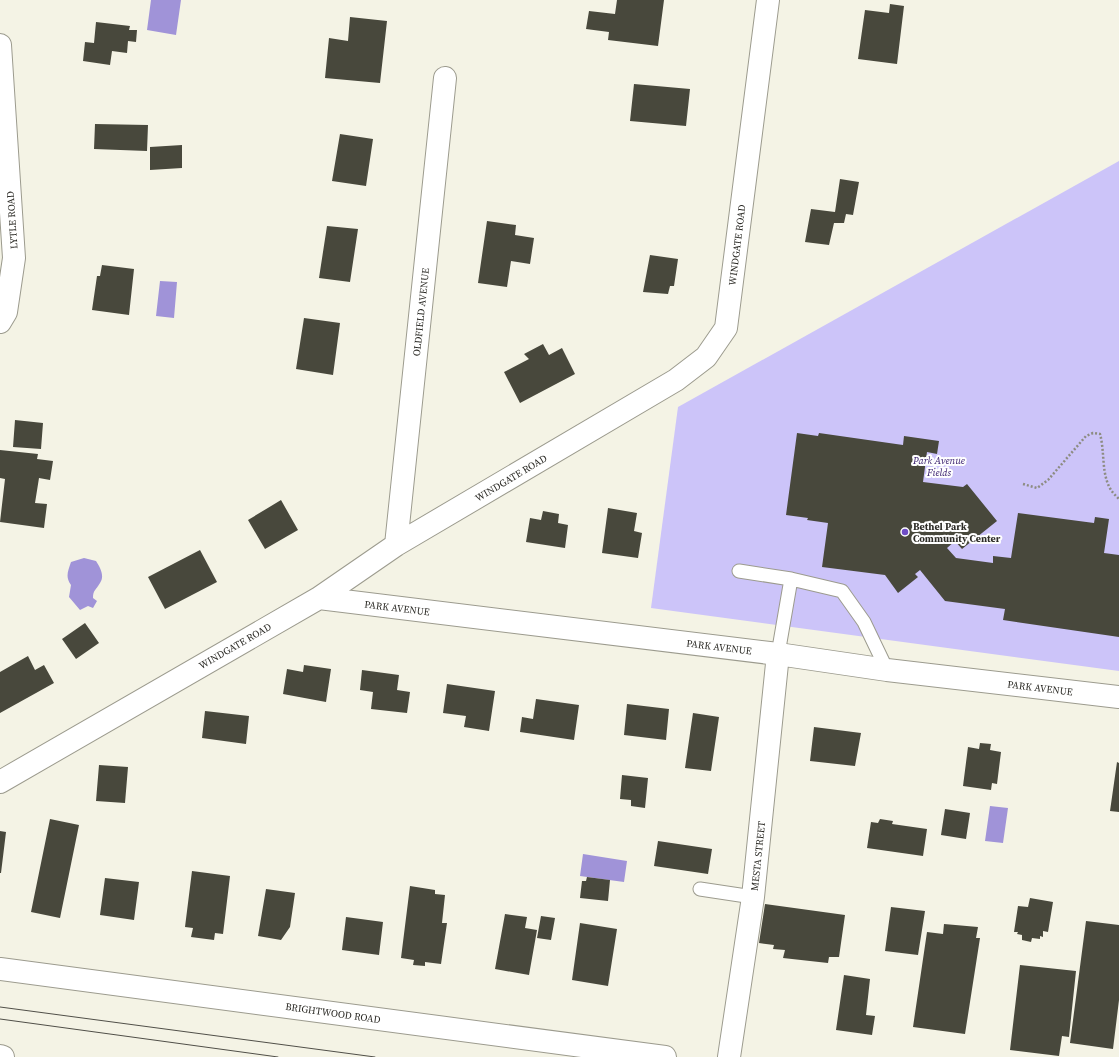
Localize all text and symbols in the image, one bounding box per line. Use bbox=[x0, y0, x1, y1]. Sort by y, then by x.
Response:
street label: LYTLE ROAD bbox=[3, 191, 21, 249]
street label: WINDGATE ROAD bbox=[726, 204, 748, 286]
street label: OLDFIELD AVENUE bbox=[410, 267, 432, 357]
street label: WINDGATE ROAD bbox=[473, 451, 549, 505]
park label: Park Avenue Fields bbox=[912, 454, 965, 479]
place label: Bethel Park Community Center bbox=[913, 520, 1001, 545]
marker: Bethel Park Community Center bbox=[900, 527, 910, 537]
street label: PARK AVENUE bbox=[364, 598, 430, 618]
street label: WINDGATE ROAD bbox=[196, 620, 274, 672]
street label: PARK AVENUE bbox=[686, 637, 752, 657]
street label: PARK AVENUE bbox=[1007, 678, 1073, 698]
street label: MESTA STREET bbox=[748, 820, 768, 892]
street label: BRIGHTWOOD ROAD bbox=[285, 1000, 381, 1026]

